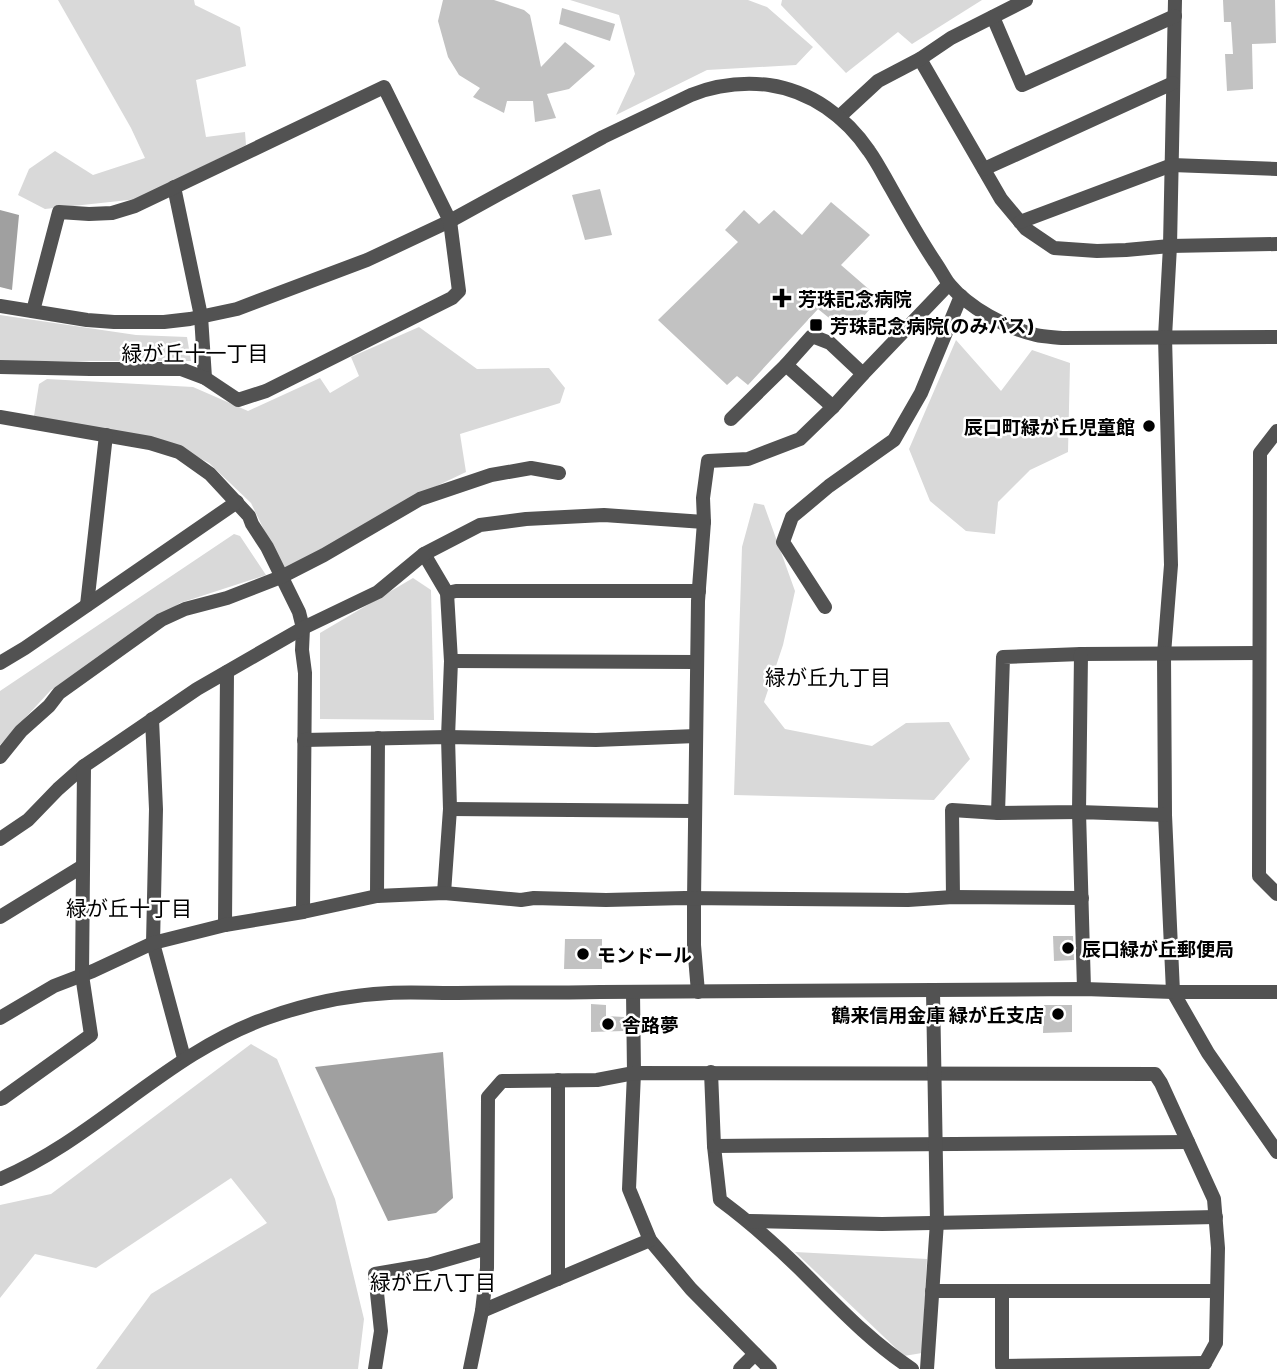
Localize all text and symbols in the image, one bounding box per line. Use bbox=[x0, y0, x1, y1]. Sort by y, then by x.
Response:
place label: 芳珠記念病院 bbox=[798, 287, 912, 310]
marker: 芳珠記念病院 bbox=[772, 288, 792, 308]
place label: 芳珠記念病院(のみバス) bbox=[830, 314, 1034, 337]
marker: 芳珠記念病院(のみバス) bbox=[808, 317, 824, 333]
district label: 緑が丘十一丁目 bbox=[122, 340, 269, 365]
place label: 辰口町緑が丘児童館 bbox=[964, 415, 1135, 438]
marker: 辰口町緑が丘児童館 bbox=[1141, 418, 1157, 434]
district label: 緑が丘九丁目 bbox=[765, 664, 891, 689]
district label: 緑が丘十丁目 bbox=[66, 895, 192, 920]
place label: 辰口緑が丘郵便局 bbox=[1082, 937, 1234, 960]
marker: 辰口緑が丘郵便局 bbox=[1060, 940, 1076, 956]
place label: モンドール bbox=[597, 943, 692, 966]
marker: モンドール bbox=[575, 946, 591, 962]
place label: 鶴来信用金庫 緑が丘支店 bbox=[831, 1003, 1044, 1026]
marker: 鶴来信用金庫 緑が丘支店 bbox=[1050, 1006, 1066, 1022]
place label: 舎路夢 bbox=[622, 1013, 679, 1036]
marker: 舎路夢 bbox=[600, 1016, 616, 1032]
district label: 緑が丘八丁目 bbox=[370, 1269, 496, 1294]

